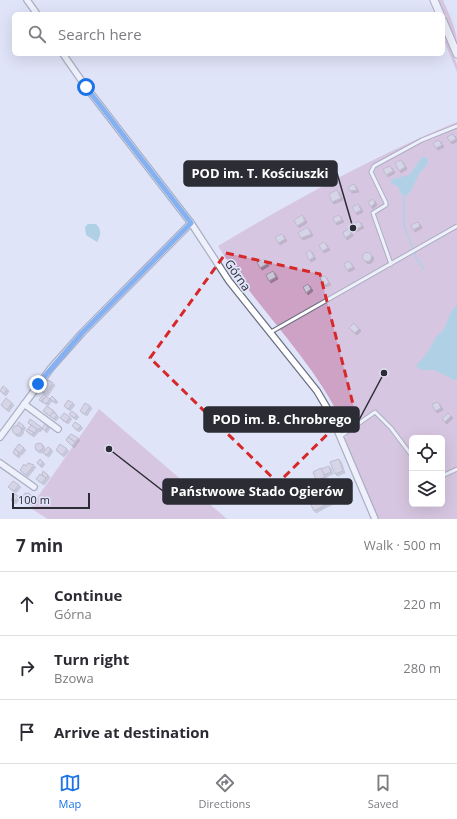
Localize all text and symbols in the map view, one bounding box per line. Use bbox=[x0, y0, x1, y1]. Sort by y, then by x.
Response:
search box bbox=[12, 12, 445, 56]
icon: search bbox=[26, 23, 48, 45]
text: Search here bbox=[58, 24, 142, 44]
route start bbox=[77, 78, 95, 96]
callout: POD im. T. Kościuszki bbox=[184, 161, 337, 186]
text: POD im. T. Kościuszki bbox=[191, 164, 329, 182]
street label: Górna bbox=[221, 256, 255, 294]
route end bbox=[29, 375, 47, 393]
callout: POD im. B. Chrobrego bbox=[204, 407, 359, 432]
text: POD im. B. Chrobrego bbox=[212, 410, 352, 428]
map controls bbox=[409, 435, 445, 507]
button: locate bbox=[409, 435, 445, 471]
button: layers bbox=[409, 471, 445, 507]
callout: Państwowe Stado Ogierów bbox=[163, 479, 352, 504]
text: Państwowe Stado Ogierów bbox=[171, 482, 343, 500]
scale bar bbox=[12, 491, 90, 510]
text: 100 m bbox=[18, 492, 50, 507]
text: 7 min bbox=[16, 534, 63, 557]
text: Walk · 500 m bbox=[364, 536, 441, 554]
text: Continue bbox=[54, 585, 122, 605]
icon: ahead bbox=[16, 593, 38, 615]
text: 220 m bbox=[403, 595, 441, 613]
text: Górna bbox=[54, 605, 92, 623]
text: Turn right bbox=[54, 649, 129, 669]
icon: right bbox=[16, 657, 38, 679]
text: 280 m bbox=[403, 659, 441, 677]
text: Bzowa bbox=[54, 669, 94, 687]
icon: arrive bbox=[16, 721, 38, 743]
text: Arrive at destination bbox=[54, 722, 209, 742]
tab: Map bbox=[59, 772, 81, 811]
tab: Directions bbox=[199, 772, 251, 811]
tab: Saved bbox=[368, 772, 398, 811]

